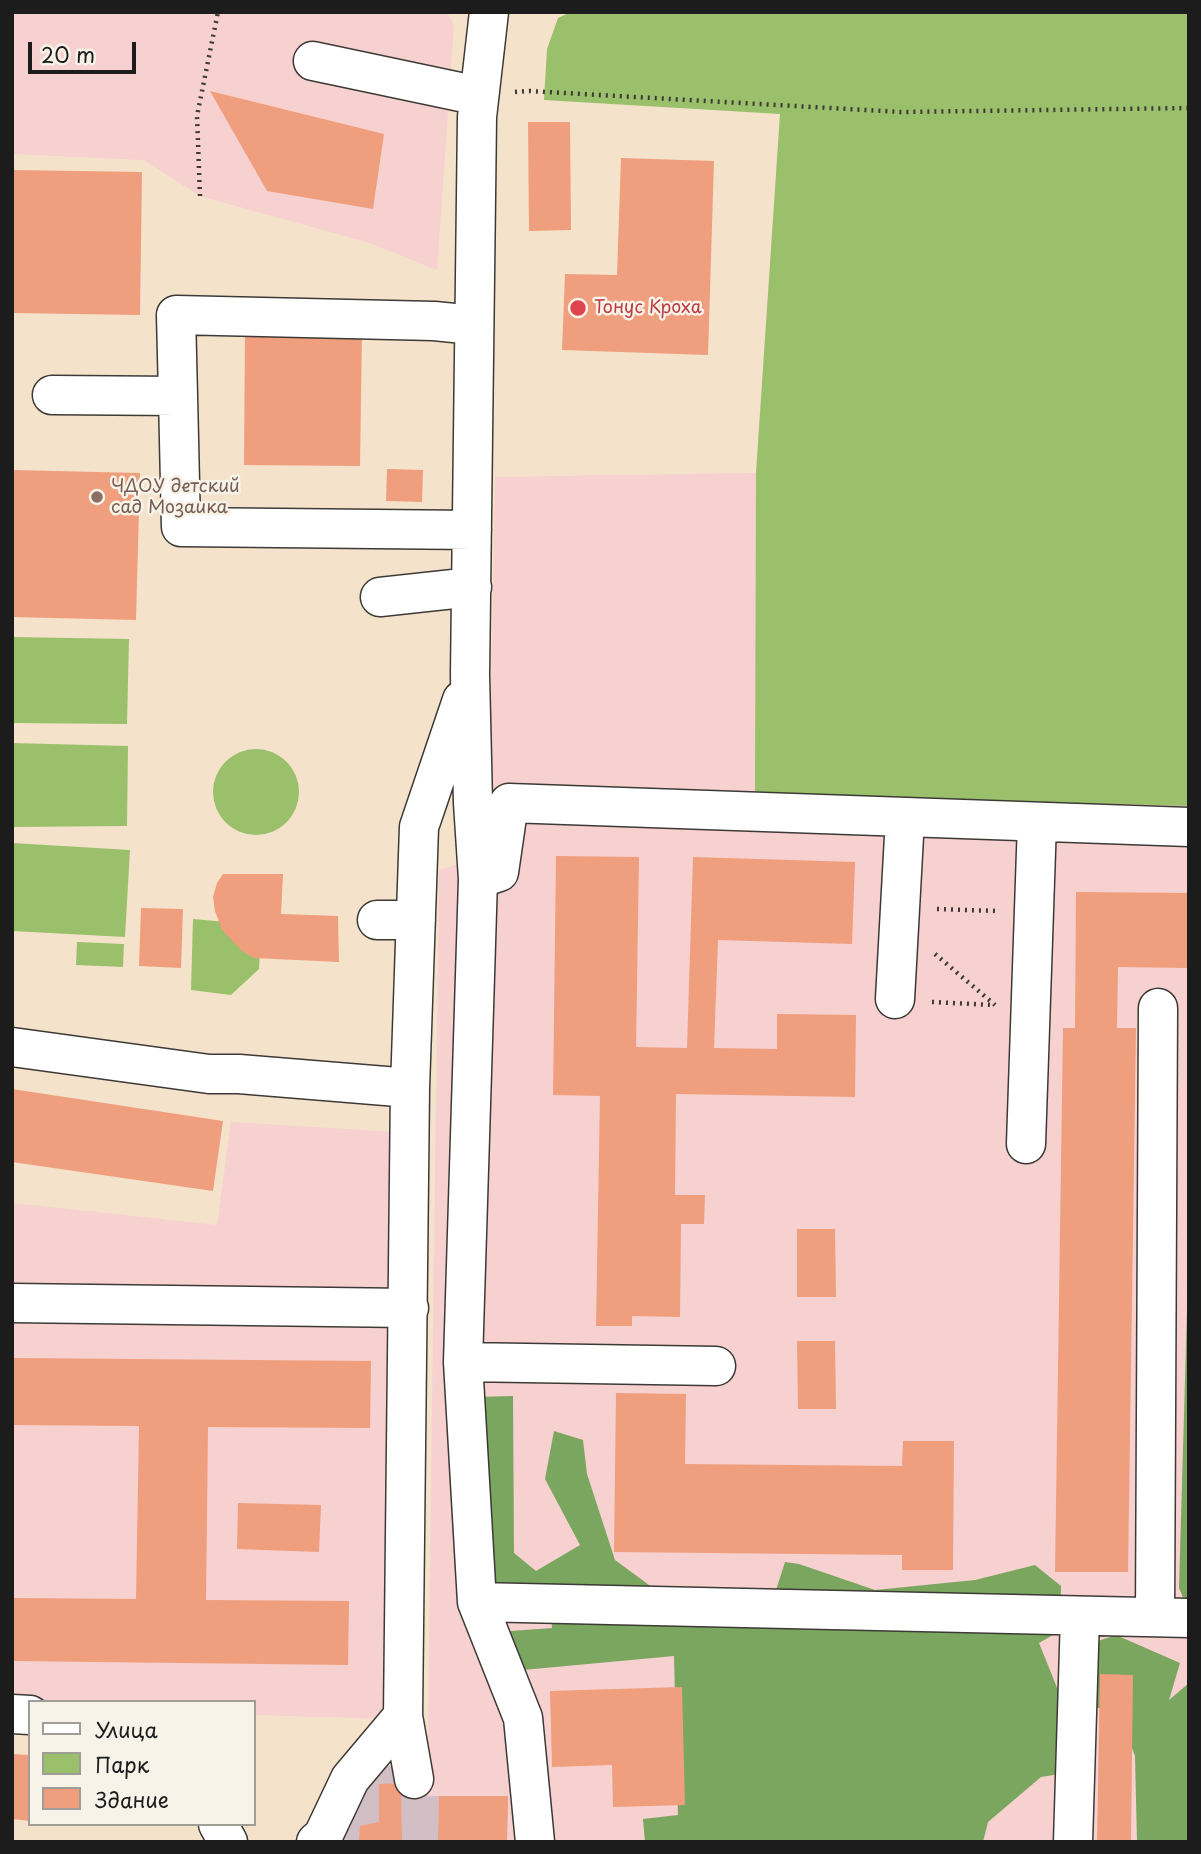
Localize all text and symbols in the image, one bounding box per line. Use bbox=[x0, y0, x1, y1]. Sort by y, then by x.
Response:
scale bar bbox=[32, 28, 140, 72]
text: 20 m bbox=[41, 38, 95, 70]
place label: Тонус Кроха bbox=[594, 297, 702, 319]
marker: Тонус Кроха bbox=[568, 298, 588, 318]
place label: ЧДОУ детский сад Мозаика bbox=[111, 476, 240, 518]
marker: ЧДОУ детский сад Мозаика bbox=[89, 489, 105, 505]
legend bbox=[28, 1700, 256, 1826]
text: Улица bbox=[95, 1713, 158, 1745]
text: Парк bbox=[95, 1748, 149, 1780]
text: Здание bbox=[95, 1783, 169, 1815]

